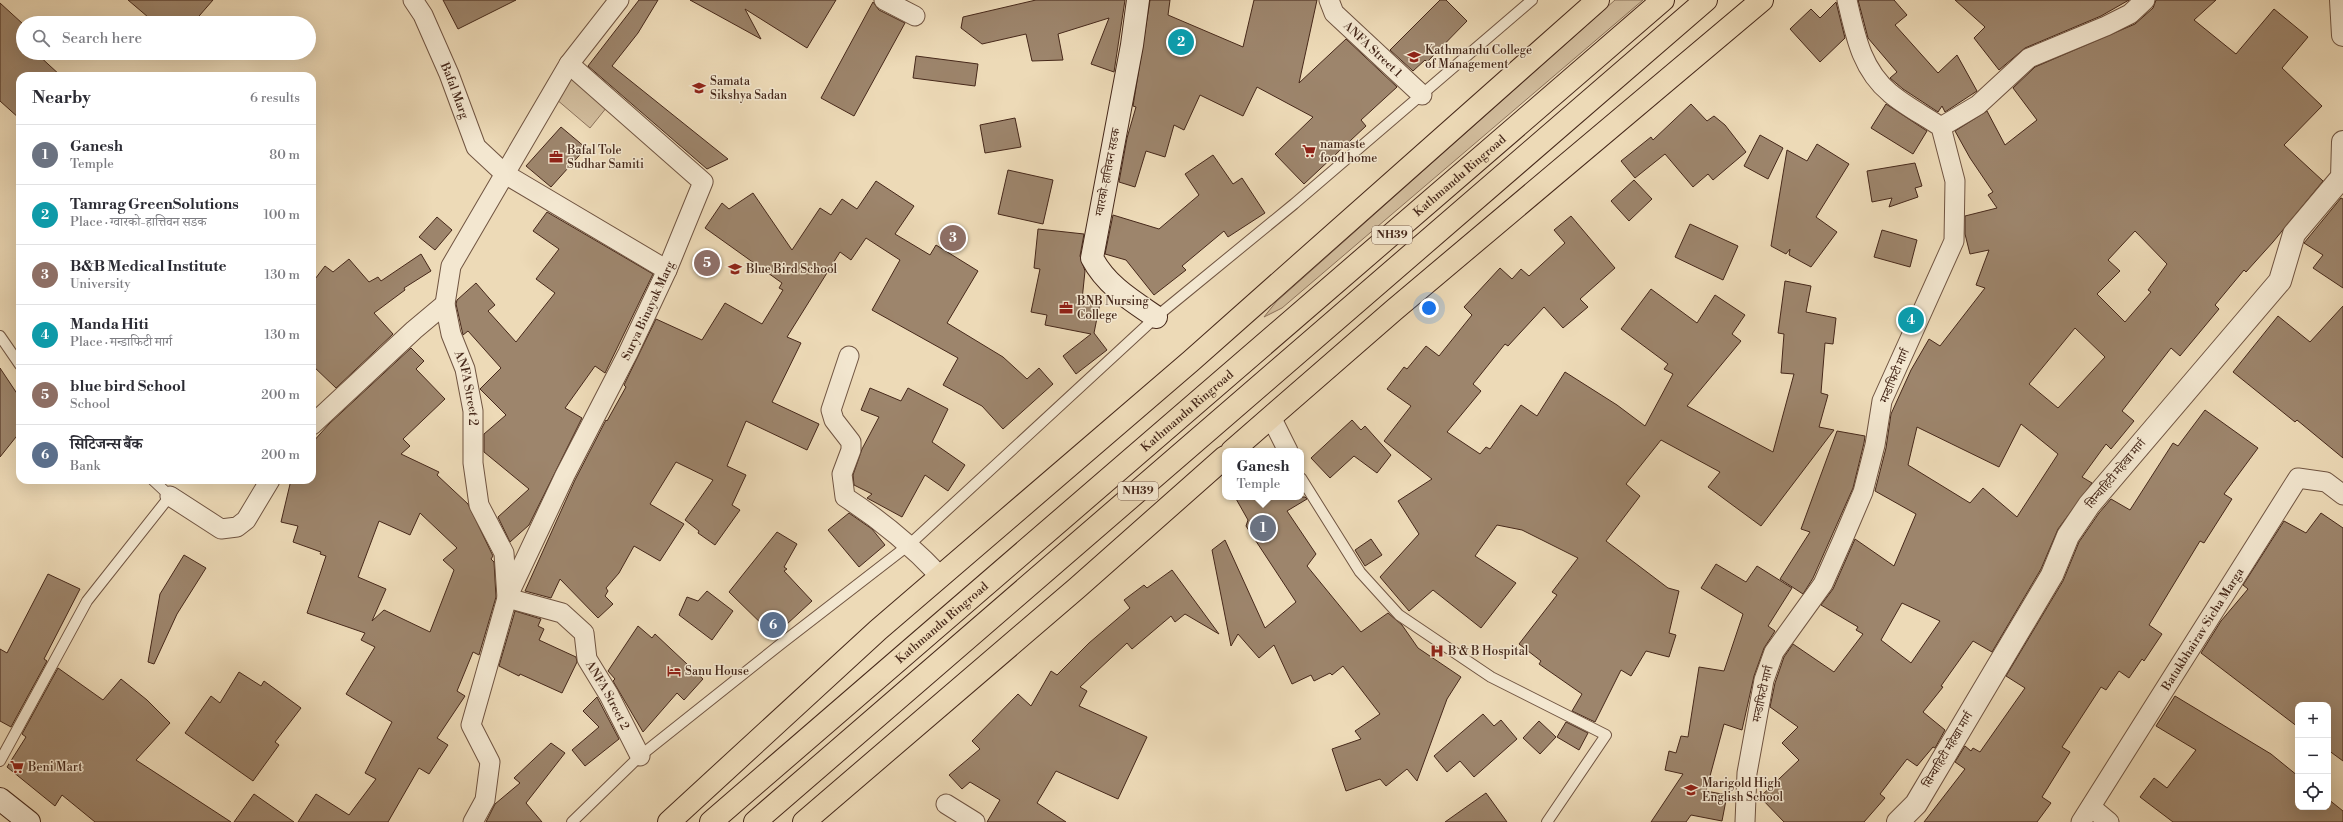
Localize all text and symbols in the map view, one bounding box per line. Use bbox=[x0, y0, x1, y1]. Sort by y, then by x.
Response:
search box bbox=[16, 16, 316, 60]
street label: ANFA Street 1 bbox=[1340, 17, 1406, 81]
icon: search bbox=[30, 27, 52, 49]
pin: 2 bbox=[1168, 27, 1194, 57]
text: Search here bbox=[62, 29, 142, 48]
place label: Kathmandu College of Management bbox=[1425, 43, 1532, 72]
school or university icon: Kathmandu College of Management bbox=[1406, 49, 1422, 65]
street label: Bafal Marg bbox=[437, 59, 473, 121]
place label: Samata Sikshya Sadan bbox=[710, 74, 787, 103]
school or university icon: Samata Sikshya Sadan bbox=[691, 80, 707, 96]
text: Nearby bbox=[32, 87, 91, 109]
text: 6 results bbox=[250, 90, 300, 106]
street label: ग्वारको-हात्तिवन सडक bbox=[1091, 125, 1124, 218]
street label: Kathmandu Ringroad bbox=[1410, 131, 1509, 220]
text: Ganesh bbox=[70, 137, 123, 156]
place label: namaste food home bbox=[1320, 137, 1377, 166]
place label: Bafal Tole Sudhar Samiti bbox=[566, 143, 644, 172]
supermarket icon: namaste food home bbox=[1301, 143, 1317, 159]
text: 1 bbox=[42, 147, 48, 163]
text: 80 m bbox=[269, 147, 300, 163]
office icon: Bafal Tole Sudhar Samiti bbox=[548, 149, 564, 165]
text: Temple bbox=[70, 156, 114, 172]
text: Tamrag GreenSolutions bbox=[70, 195, 239, 214]
text: 2 bbox=[41, 207, 49, 223]
text: 100 m bbox=[264, 207, 300, 223]
text: Place · ग्वारको-हात्तिवन सडक bbox=[70, 214, 207, 230]
pin: 3 bbox=[940, 223, 966, 253]
road number: NH39 bbox=[1372, 226, 1412, 244]
pin: 5 bbox=[694, 248, 720, 278]
text: B&B Medical Institute bbox=[70, 257, 227, 276]
street label: Surya Binayak Marg bbox=[618, 258, 678, 363]
school or university icon: Blue Bird School bbox=[727, 261, 743, 277]
place label: Blue Bird School bbox=[745, 262, 838, 277]
text: 3 bbox=[41, 267, 49, 283]
text: 130 m bbox=[265, 267, 300, 283]
text: University bbox=[70, 276, 131, 292]
place label: BNB Nursing College bbox=[1076, 294, 1149, 323]
your location bbox=[1419, 298, 1439, 318]
office icon: BNB Nursing College bbox=[1058, 300, 1074, 316]
pin: 4 bbox=[1898, 305, 1924, 335]
text: Manda Hiti bbox=[70, 315, 148, 334]
text: 4 bbox=[41, 327, 49, 343]
text: 130 m bbox=[265, 327, 300, 343]
text: Place · मन्डाफिटी मार्ग bbox=[70, 334, 172, 350]
street label: मन्डाफिटी मार्ग bbox=[1876, 345, 1913, 406]
street label: ANFA Street 2 bbox=[451, 347, 481, 426]
street label: Kathmandu Ringroad bbox=[1138, 367, 1237, 455]
text: blue bird School bbox=[70, 377, 186, 396]
text: 5 bbox=[41, 387, 49, 403]
text: 200 m bbox=[261, 387, 300, 403]
text: School bbox=[70, 396, 110, 412]
text: सिटिजन्स बैंक bbox=[70, 435, 142, 454]
street label: सिन्चाहिटी महेखा मार्ग bbox=[2081, 435, 2150, 512]
text: 6 bbox=[41, 447, 49, 463]
text: 200 m bbox=[261, 447, 300, 463]
popup bbox=[1222, 448, 1304, 500]
text: Ganesh bbox=[1237, 457, 1289, 476]
text: Bank bbox=[70, 458, 100, 474]
text: Temple bbox=[1237, 476, 1280, 492]
road number: NH39 bbox=[1118, 482, 1158, 500]
pin: 1 bbox=[1250, 513, 1276, 543]
street label: Batukbhairav Sicha Marga bbox=[2158, 564, 2247, 694]
street label: Kathmandu Ringroad bbox=[893, 579, 991, 667]
pin: 6 bbox=[760, 610, 786, 640]
hospital icon: B & B Hospital bbox=[1429, 643, 1445, 659]
place label: B & B Hospital bbox=[1447, 644, 1529, 659]
street label: ANFA Street 2 bbox=[582, 657, 633, 732]
hotel icon: Sanu House bbox=[666, 663, 682, 679]
street label: मन्डाफिटी मार्ग bbox=[1748, 663, 1777, 725]
place label: Sanu House bbox=[685, 664, 749, 679]
map controls bbox=[2295, 702, 2331, 810]
button: + bbox=[2295, 702, 2331, 738]
street label: सिन्चाहिटी महेखा मार्ग bbox=[1918, 708, 1977, 791]
button: − bbox=[2295, 738, 2331, 774]
supermarket icon: Beni Mart bbox=[9, 759, 25, 775]
place label: Beni Mart bbox=[27, 760, 83, 775]
button: locate bbox=[2295, 774, 2331, 810]
place label: Marigold High English School bbox=[1702, 776, 1784, 805]
school or university icon: Marigold High English School bbox=[1683, 782, 1699, 798]

